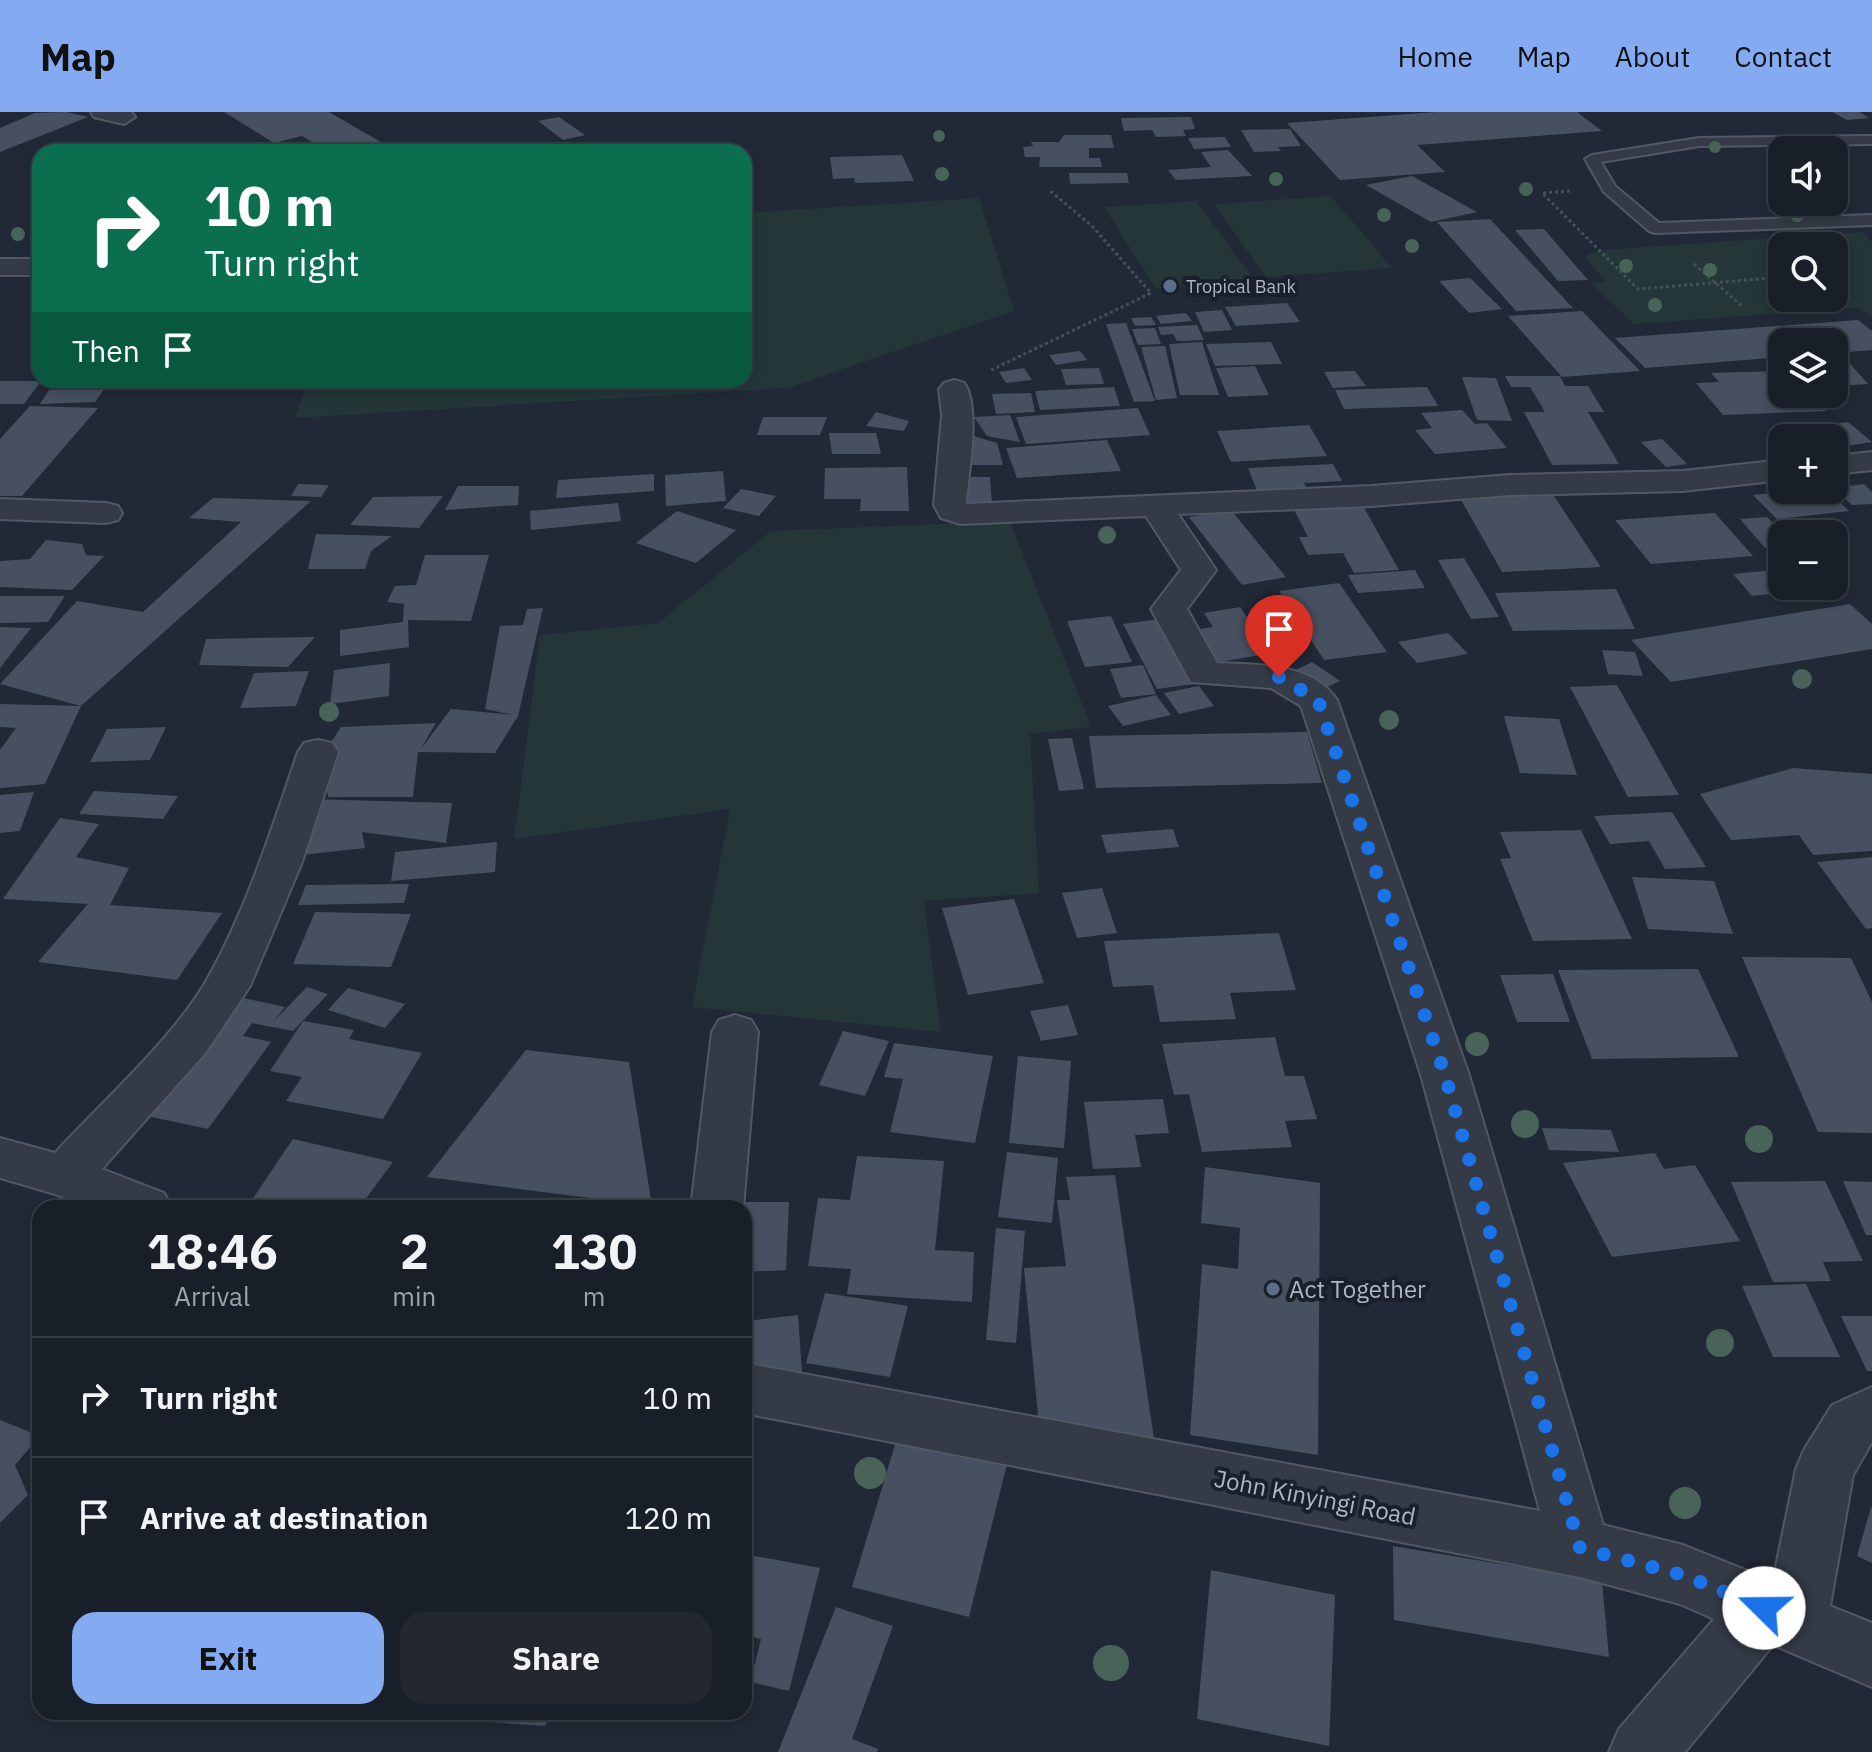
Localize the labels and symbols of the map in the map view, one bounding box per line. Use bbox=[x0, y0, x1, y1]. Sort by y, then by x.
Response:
place label: Tropical Bank bbox=[1186, 275, 1296, 298]
marker: Tropical Bank bbox=[1161, 277, 1179, 295]
pin bbox=[1245, 595, 1313, 677]
place label: Act Together bbox=[1289, 1273, 1426, 1305]
marker: Act Together bbox=[1264, 1280, 1282, 1298]
street label: John Kinyingi Road bbox=[1212, 1462, 1418, 1532]
position arrow bbox=[1722, 1566, 1806, 1650]

